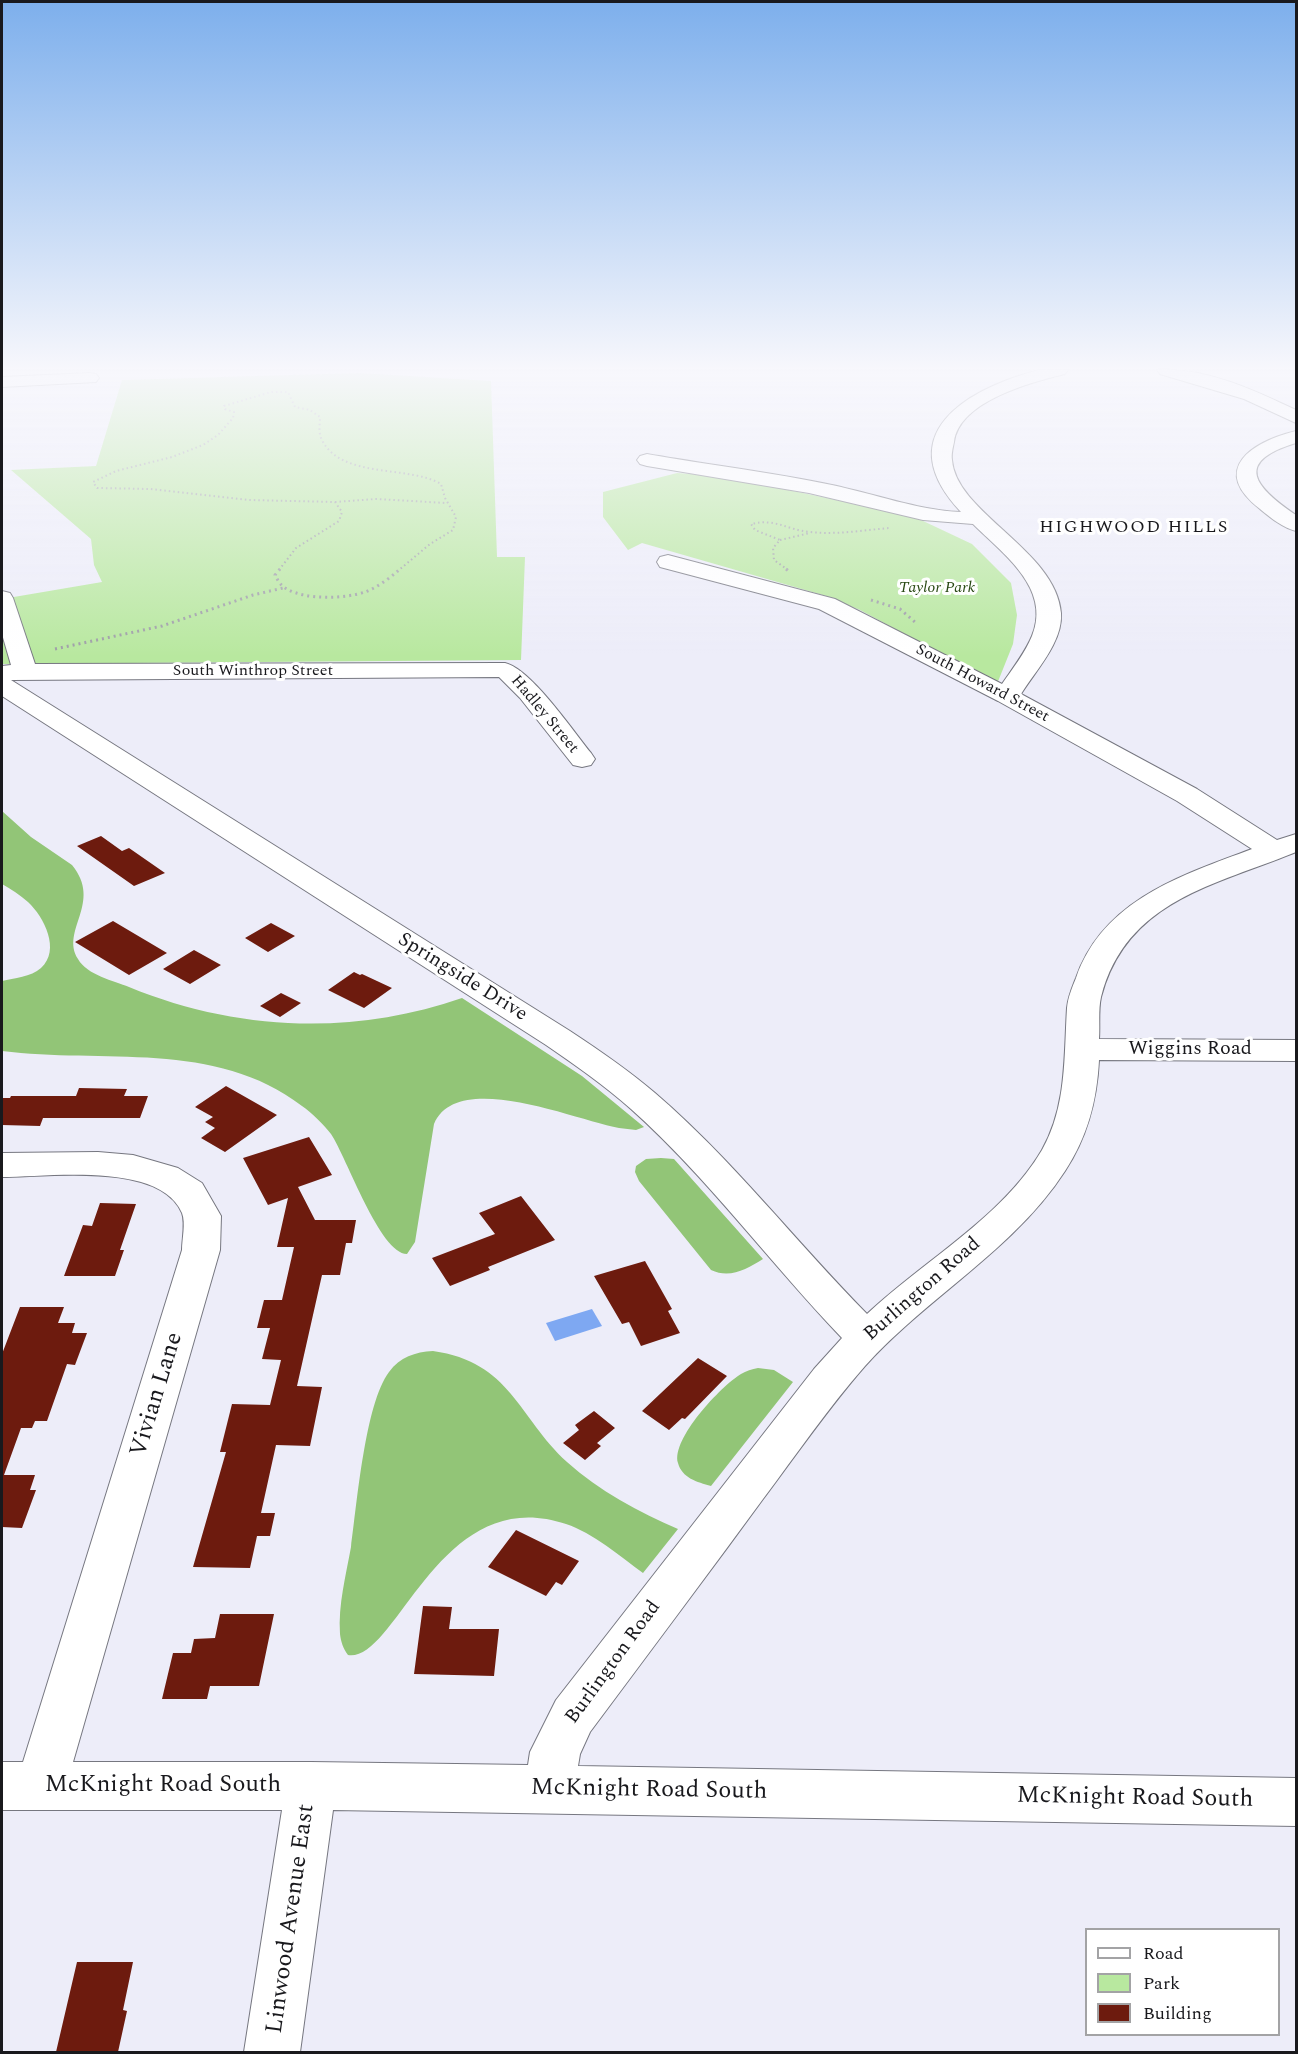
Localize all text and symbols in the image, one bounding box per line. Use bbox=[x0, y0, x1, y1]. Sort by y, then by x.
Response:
district label: HIGHWOOD HILLS bbox=[1039, 517, 1229, 539]
park label: Taylor Park bbox=[899, 579, 975, 599]
street label: South Howard Street bbox=[912, 641, 1052, 727]
street label: South Winthrop Street bbox=[173, 662, 333, 682]
street label: Hadley Street bbox=[506, 672, 582, 758]
street label: Springside Drive bbox=[393, 929, 531, 1027]
street label: Wiggins Road bbox=[1128, 1038, 1252, 1062]
street label: Burlington Road bbox=[860, 1233, 986, 1347]
street label: Vivian Lane bbox=[125, 1329, 191, 1461]
street label: Burlington Road bbox=[561, 1597, 667, 1729]
street label: McKnight Road South bbox=[45, 1772, 281, 1800]
street label: McKnight Road South bbox=[530, 1775, 768, 1807]
street label: McKnight Road South bbox=[1016, 1783, 1254, 1815]
street label: Linwood Avenue East bbox=[262, 1802, 322, 2036]
legend bbox=[1085, 1928, 1280, 2036]
text: Road bbox=[1143, 1940, 1184, 1967]
text: Park bbox=[1143, 1970, 1180, 1997]
text: Building bbox=[1143, 2000, 1212, 2027]

